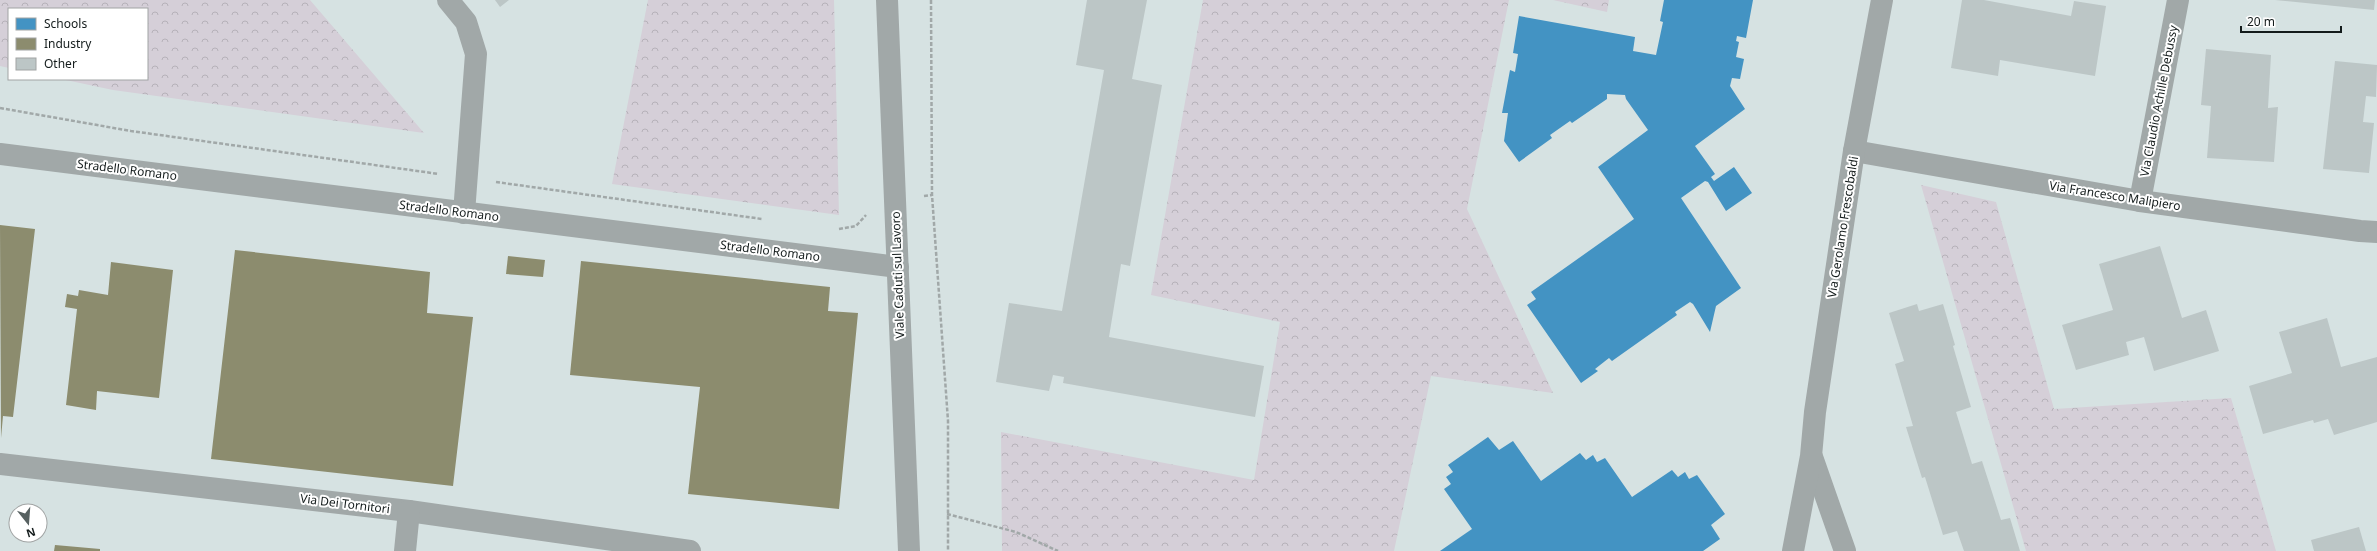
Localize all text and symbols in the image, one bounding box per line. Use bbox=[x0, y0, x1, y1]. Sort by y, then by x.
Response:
legend bbox=[8, 8, 148, 80]
scale bar bbox=[2241, 8, 2341, 34]
text: 20 m bbox=[2247, 13, 2275, 30]
text: Schools bbox=[44, 15, 87, 32]
street label: Via Claudio Achille Debussy bbox=[2135, 23, 2182, 178]
text: Industry bbox=[44, 35, 92, 52]
text: Other bbox=[44, 55, 77, 72]
street label: Stradello Romano bbox=[76, 155, 178, 184]
street label: Via Gerolamo Frescobaldi bbox=[1823, 155, 1862, 299]
street label: Via Francesco Malipiero bbox=[2048, 177, 2182, 214]
street label: Stradello Romano bbox=[398, 196, 500, 225]
street label: Viale Caduti sul Lavoro bbox=[887, 211, 908, 339]
street label: Stradello Romano bbox=[719, 236, 821, 265]
street label: Via Dei Tornitori bbox=[299, 490, 391, 517]
north arrow bbox=[8, 503, 48, 543]
text: N bbox=[25, 525, 38, 542]

